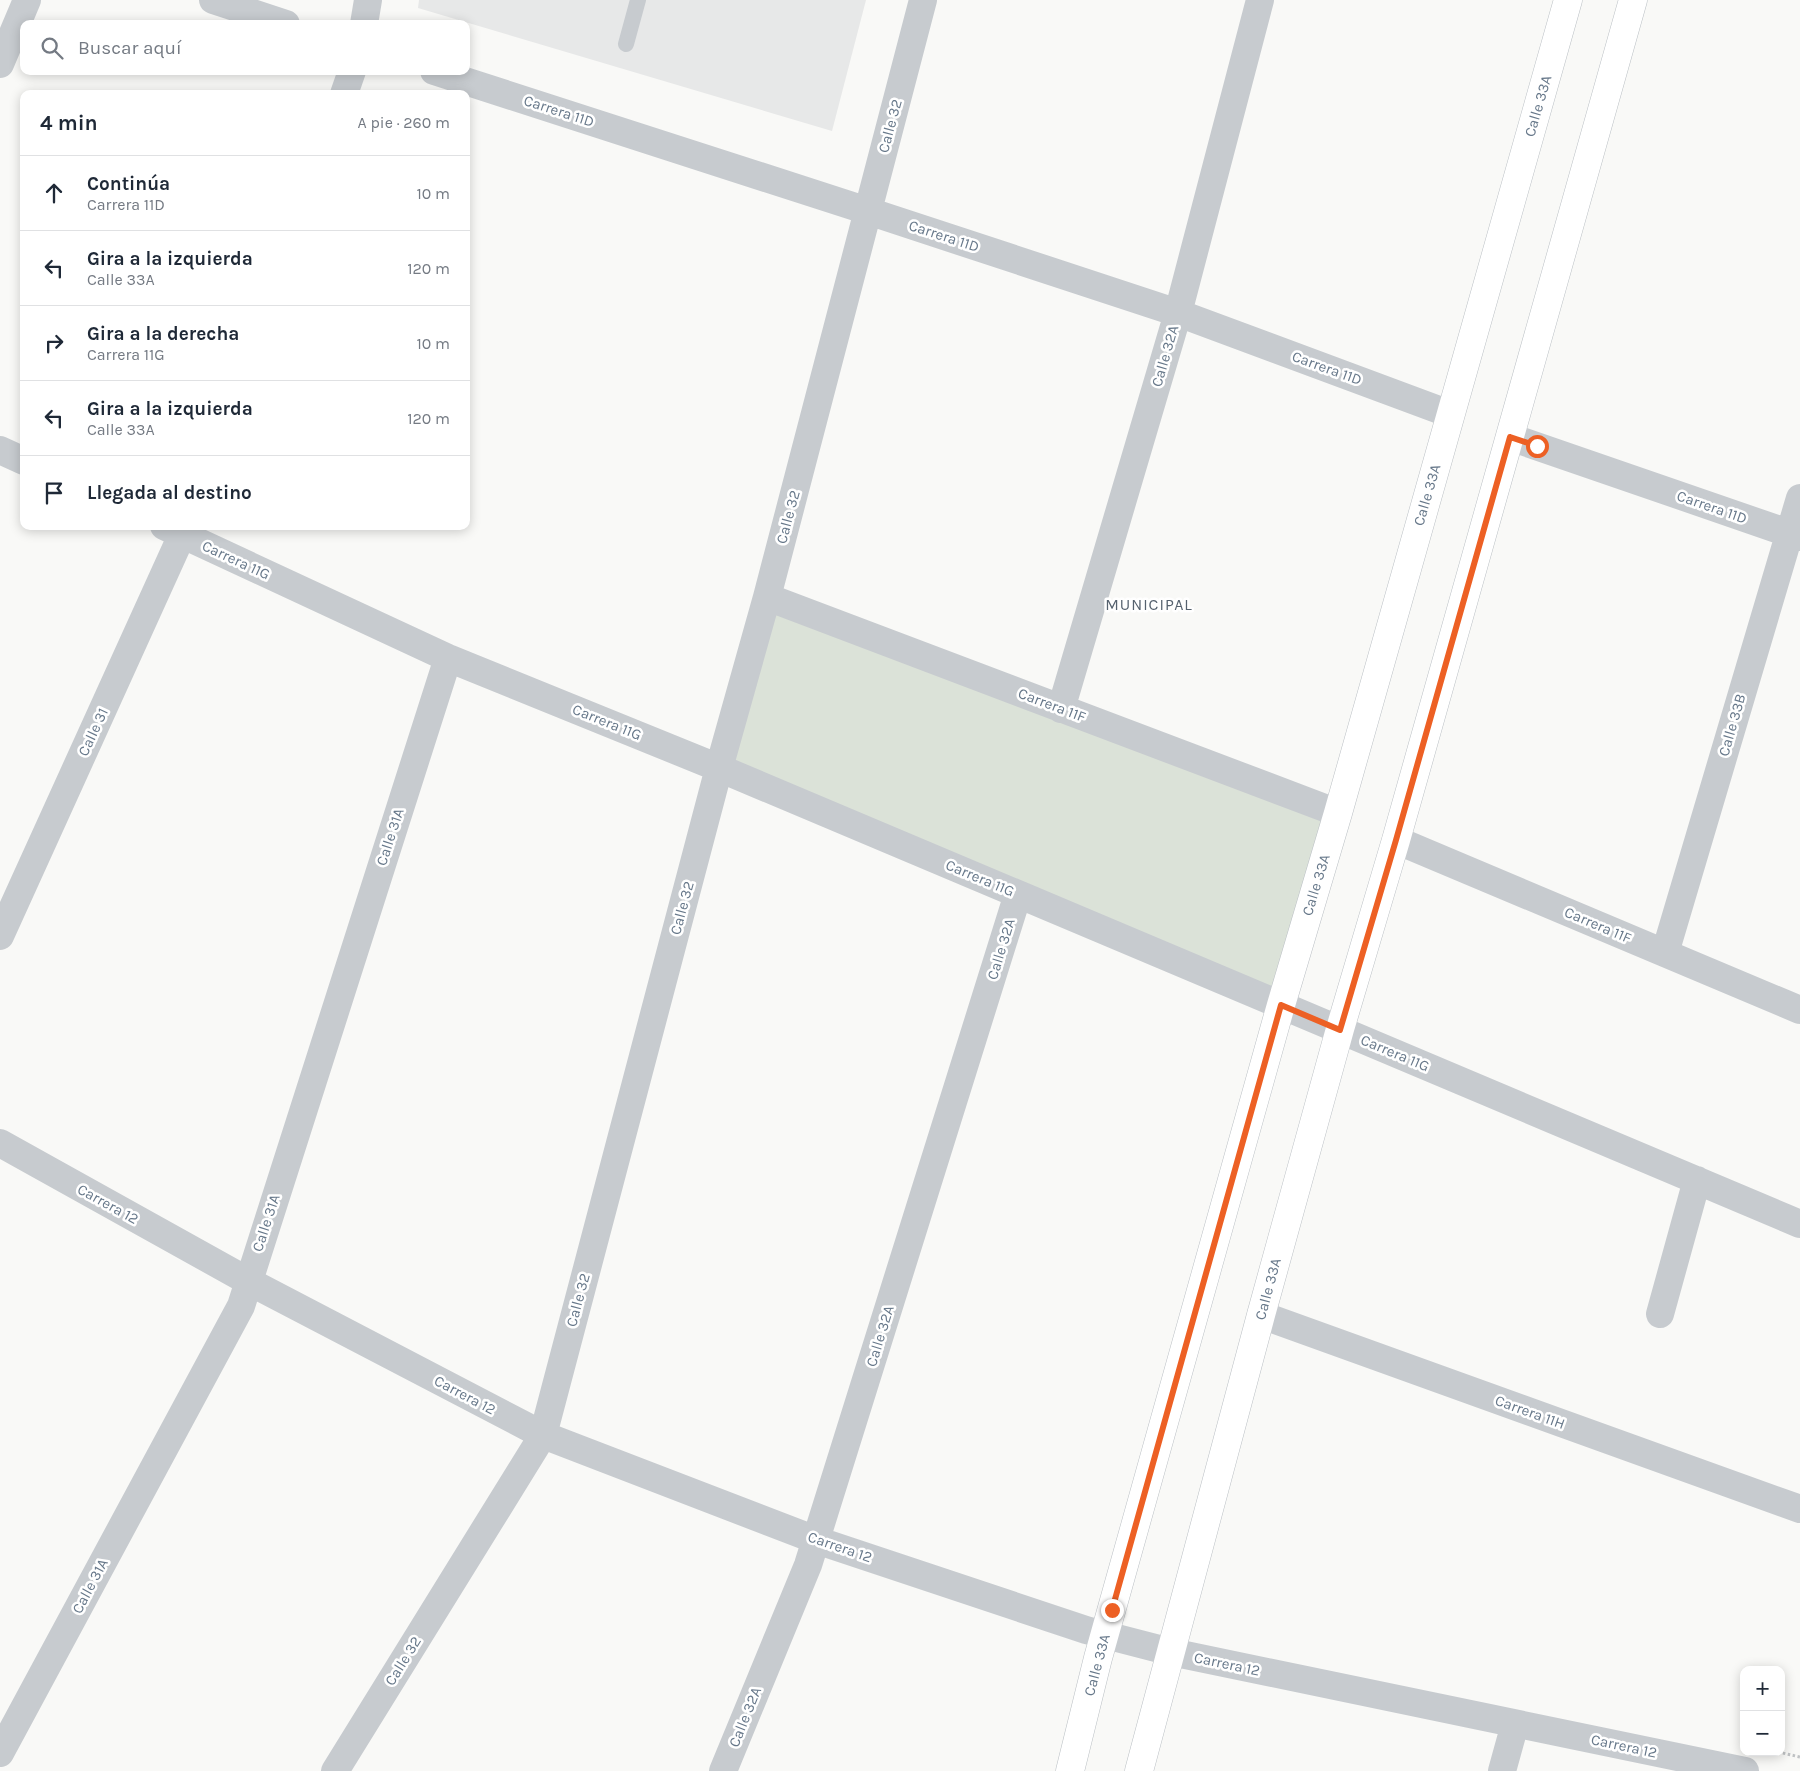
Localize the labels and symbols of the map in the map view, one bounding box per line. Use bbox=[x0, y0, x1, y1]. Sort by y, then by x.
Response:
street label: Calle 33A bbox=[1521, 73, 1556, 139]
street label: Carrera 11D bbox=[521, 91, 597, 131]
street label: Calle 32 bbox=[874, 97, 906, 155]
street label: Carrera 11D bbox=[906, 216, 982, 256]
street label: Calle 32A bbox=[1148, 323, 1182, 389]
street label: Carrera 11D bbox=[1290, 347, 1364, 389]
route start bbox=[1526, 435, 1549, 458]
street label: Calle 33A bbox=[1410, 462, 1445, 528]
street label: Carrera 11D bbox=[1675, 487, 1749, 527]
street label: Calle 32 bbox=[772, 488, 804, 546]
street label: Carrera 11G bbox=[199, 536, 273, 584]
district label: MUNICIPAL bbox=[1105, 595, 1193, 614]
street label: Carrera 11F bbox=[1016, 684, 1088, 726]
street label: Calle 33B bbox=[1715, 692, 1749, 758]
street label: Carrera 11G bbox=[570, 700, 644, 744]
street label: Calle 31 bbox=[74, 705, 112, 759]
street label: Calle 31A bbox=[372, 806, 408, 868]
street label: Calle 33A bbox=[1298, 852, 1334, 918]
street label: Carrera 11G bbox=[943, 855, 1017, 901]
street label: Calle 32 bbox=[666, 879, 698, 937]
street label: Carrera 11F bbox=[1562, 903, 1634, 947]
street label: Calle 32A bbox=[983, 916, 1019, 982]
street label: Carrera 11G bbox=[1358, 1030, 1432, 1076]
street label: Carrera 12 bbox=[74, 1180, 142, 1228]
street label: Calle 31A bbox=[248, 1192, 284, 1254]
street label: Calle 33A bbox=[1251, 1256, 1285, 1322]
street label: Calle 32 bbox=[562, 1271, 594, 1329]
street label: Calle 32A bbox=[862, 1303, 898, 1369]
street label: Carrera 12 bbox=[431, 1371, 499, 1419]
street label: Carrera 11H bbox=[1493, 1391, 1567, 1433]
street label: Carrera 12 bbox=[805, 1528, 875, 1566]
street label: Calle 31A bbox=[68, 1555, 112, 1617]
route end bbox=[1101, 1599, 1124, 1622]
street label: Calle 33A bbox=[1080, 1632, 1114, 1698]
street label: Calle 32 bbox=[381, 1633, 425, 1689]
street label: Carrera 12 bbox=[1192, 1648, 1262, 1680]
street label: Calle 32A bbox=[725, 1684, 765, 1750]
street label: Carrera 12 bbox=[1589, 1730, 1659, 1762]

